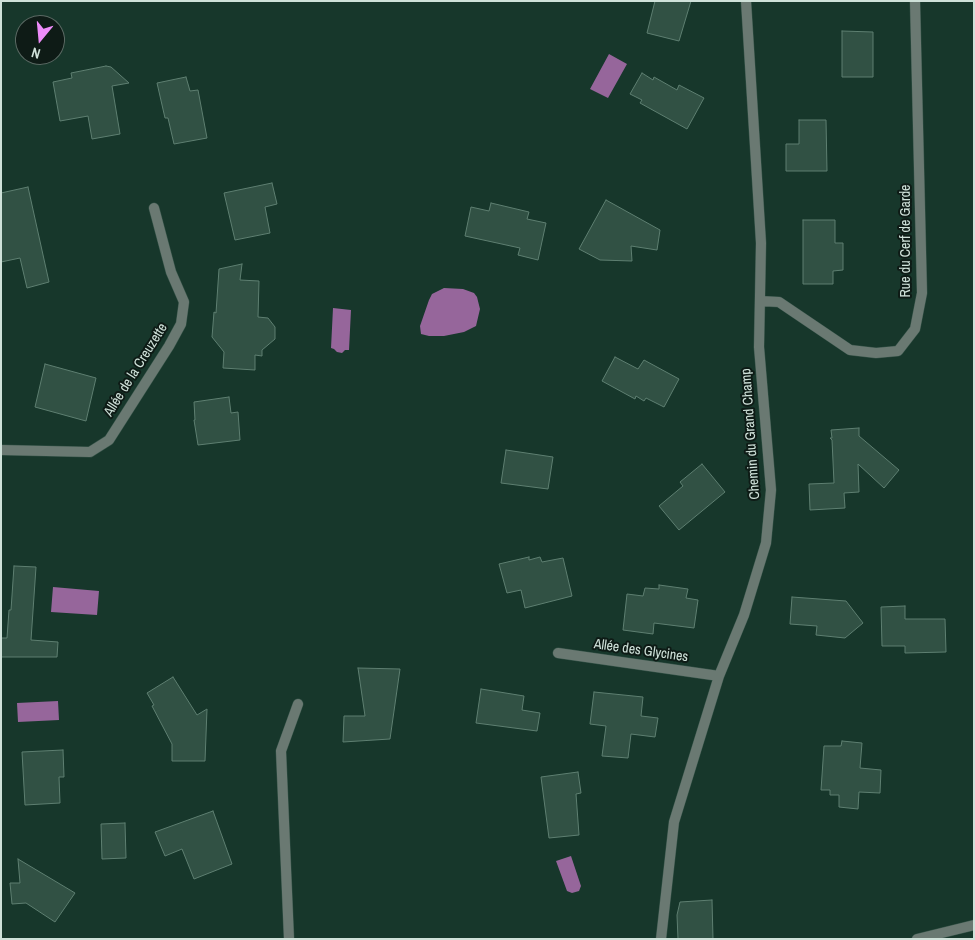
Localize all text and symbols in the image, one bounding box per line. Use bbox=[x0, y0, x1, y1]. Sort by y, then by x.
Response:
north arrow bbox=[15, 15, 65, 65]
text: N bbox=[29, 44, 43, 63]
street label: Rue du Cerf de Garde bbox=[898, 185, 914, 297]
street label: Allée de la Creuzette bbox=[101, 320, 171, 420]
street label: Chemin du Grand Champ bbox=[738, 368, 764, 500]
street label: Allée des Glycines bbox=[593, 636, 689, 666]

